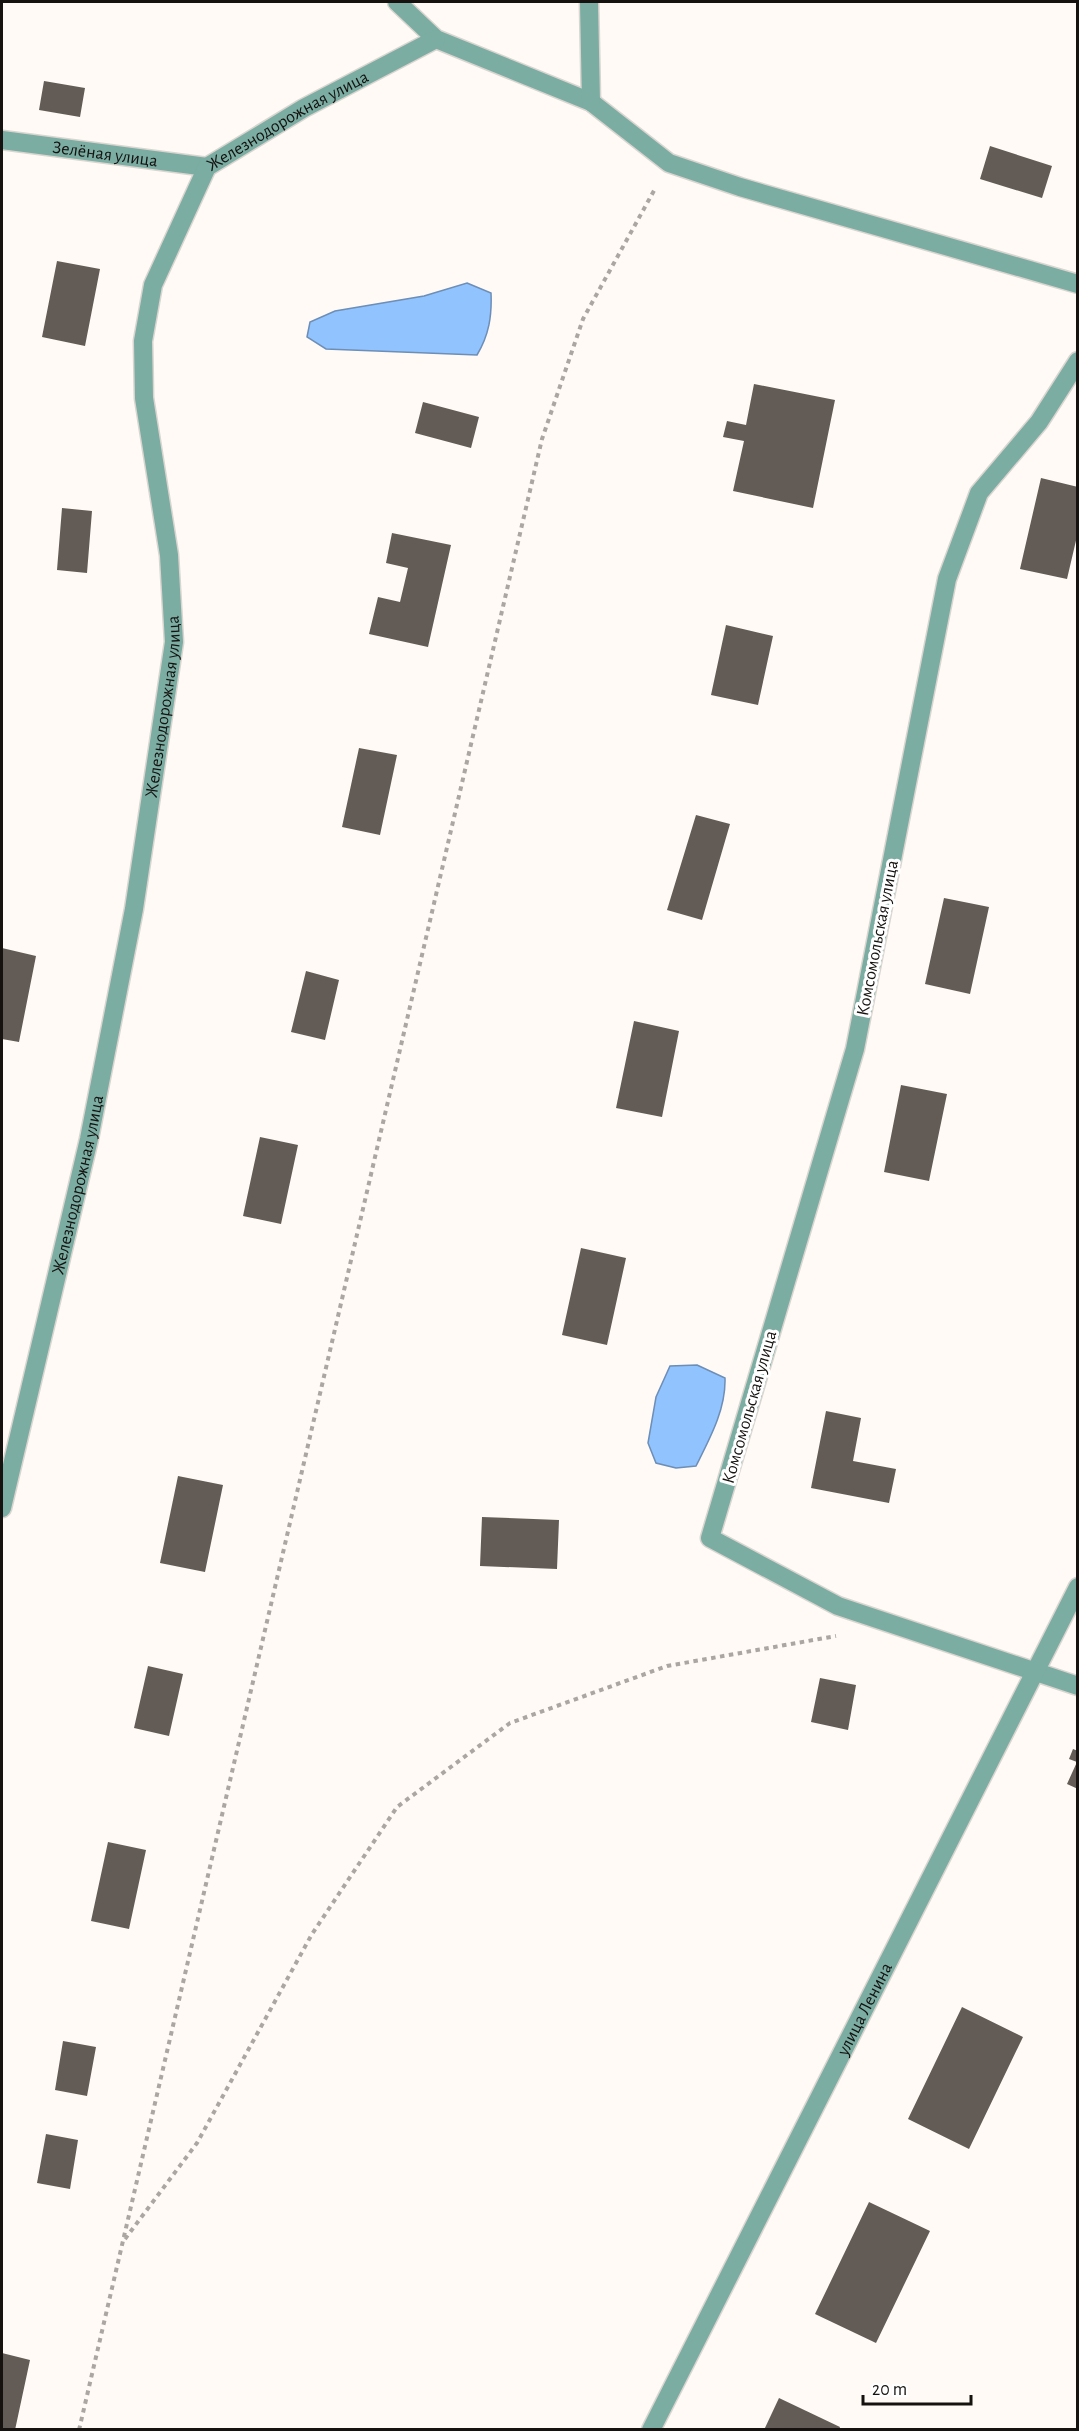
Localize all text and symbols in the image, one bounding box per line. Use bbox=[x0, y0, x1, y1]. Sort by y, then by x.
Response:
street label: Железнодорожная улица bbox=[204, 68, 372, 175]
street label: Зелёная улица bbox=[51, 139, 159, 170]
street label: Железнодорожная улица bbox=[143, 615, 184, 799]
street label: Комсомольская улица bbox=[854, 859, 902, 1018]
street label: Железнодорожная улица bbox=[49, 1094, 107, 1276]
street label: Комсомольская улица bbox=[720, 1329, 780, 1486]
street label: улица Ленина bbox=[834, 1960, 896, 2059]
scale bar bbox=[863, 2368, 971, 2406]
text: 20 m bbox=[872, 2381, 907, 2399]

